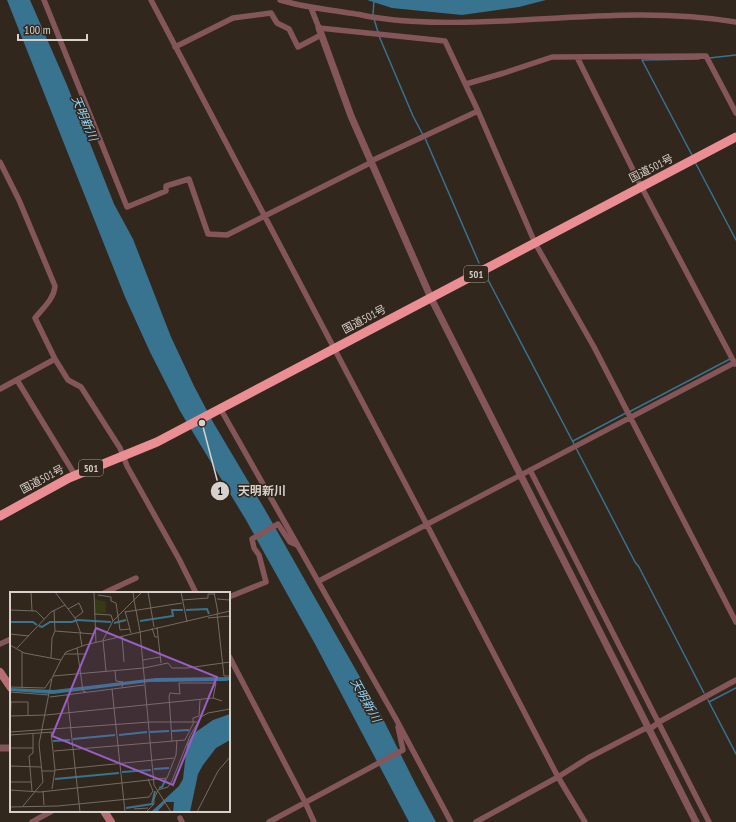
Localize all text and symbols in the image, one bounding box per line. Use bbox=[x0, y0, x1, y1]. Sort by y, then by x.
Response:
scale bar bbox=[18, 16, 87, 42]
text: 100 m bbox=[24, 22, 51, 37]
water label: 天明新川 bbox=[69, 93, 102, 145]
street label: 国道501号 bbox=[627, 151, 675, 185]
road number: 501 bbox=[464, 266, 488, 282]
street label: 国道501号 bbox=[340, 302, 388, 336]
road number: 501 bbox=[79, 460, 103, 476]
street label: 国道501号 bbox=[18, 462, 66, 496]
callout: 天明新川 bbox=[210, 479, 294, 503]
text: 1 bbox=[217, 483, 223, 498]
text: 天明新川 bbox=[238, 483, 286, 498]
inset map bbox=[10, 592, 230, 812]
water label: 天明新川 bbox=[348, 675, 385, 726]

